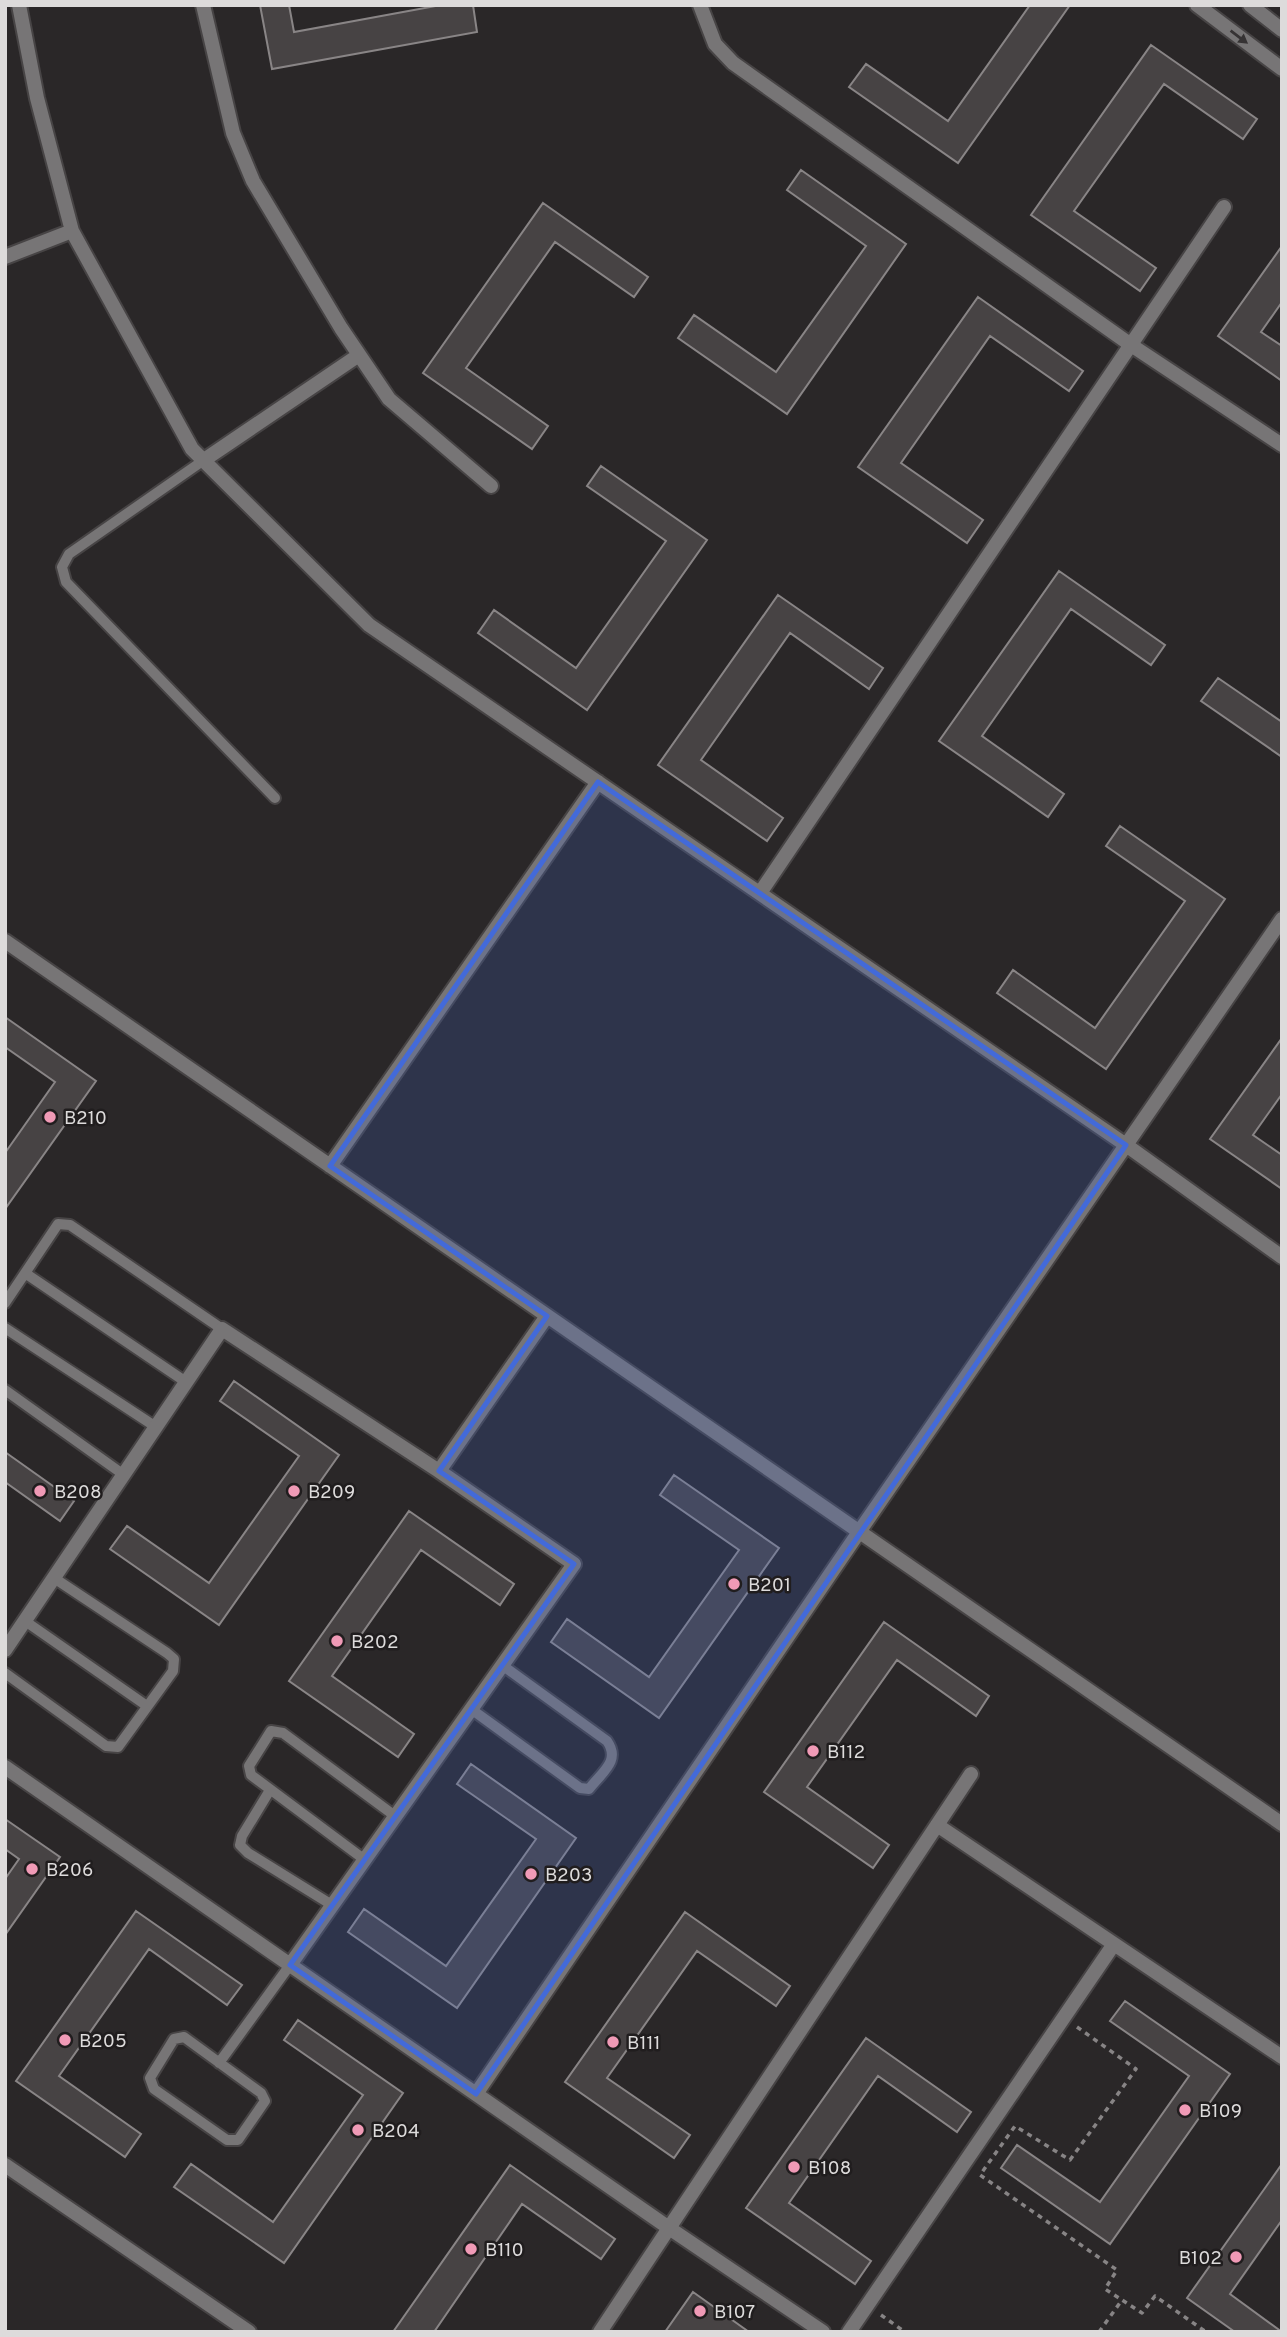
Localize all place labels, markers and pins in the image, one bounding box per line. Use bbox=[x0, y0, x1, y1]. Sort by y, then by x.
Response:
place label: B210 bbox=[64, 1107, 107, 1131]
marker: B210 bbox=[42, 1109, 58, 1125]
place label: B208 bbox=[54, 1481, 102, 1505]
place label: B209 bbox=[308, 1481, 355, 1505]
marker: B208 bbox=[32, 1483, 48, 1499]
marker: B209 bbox=[286, 1483, 302, 1499]
place label: B201 bbox=[748, 1574, 791, 1598]
marker: B201 bbox=[726, 1576, 742, 1592]
place label: B202 bbox=[351, 1631, 399, 1655]
marker: B202 bbox=[329, 1633, 345, 1649]
place label: B112 bbox=[827, 1741, 865, 1765]
marker: B112 bbox=[805, 1743, 821, 1759]
place label: B206 bbox=[46, 1859, 93, 1883]
marker: B206 bbox=[24, 1861, 40, 1877]
place label: B203 bbox=[545, 1864, 592, 1888]
marker: B203 bbox=[523, 1866, 539, 1882]
place label: B205 bbox=[79, 2030, 127, 2054]
marker: B205 bbox=[57, 2032, 73, 2048]
place label: B111 bbox=[627, 2032, 661, 2056]
marker: B111 bbox=[605, 2034, 621, 2050]
place label: B109 bbox=[1199, 2100, 1242, 2124]
marker: B109 bbox=[1177, 2102, 1193, 2118]
place label: B204 bbox=[372, 2120, 420, 2144]
marker: B204 bbox=[350, 2122, 366, 2138]
place label: B108 bbox=[808, 2157, 851, 2181]
marker: B108 bbox=[786, 2159, 802, 2175]
place label: B110 bbox=[485, 2239, 524, 2263]
marker: B110 bbox=[463, 2241, 479, 2257]
place label: B102 bbox=[1179, 2247, 1222, 2271]
marker: B102 bbox=[1228, 2249, 1244, 2265]
place label: B107 bbox=[714, 2301, 755, 2325]
marker: B107 bbox=[692, 2303, 708, 2319]

